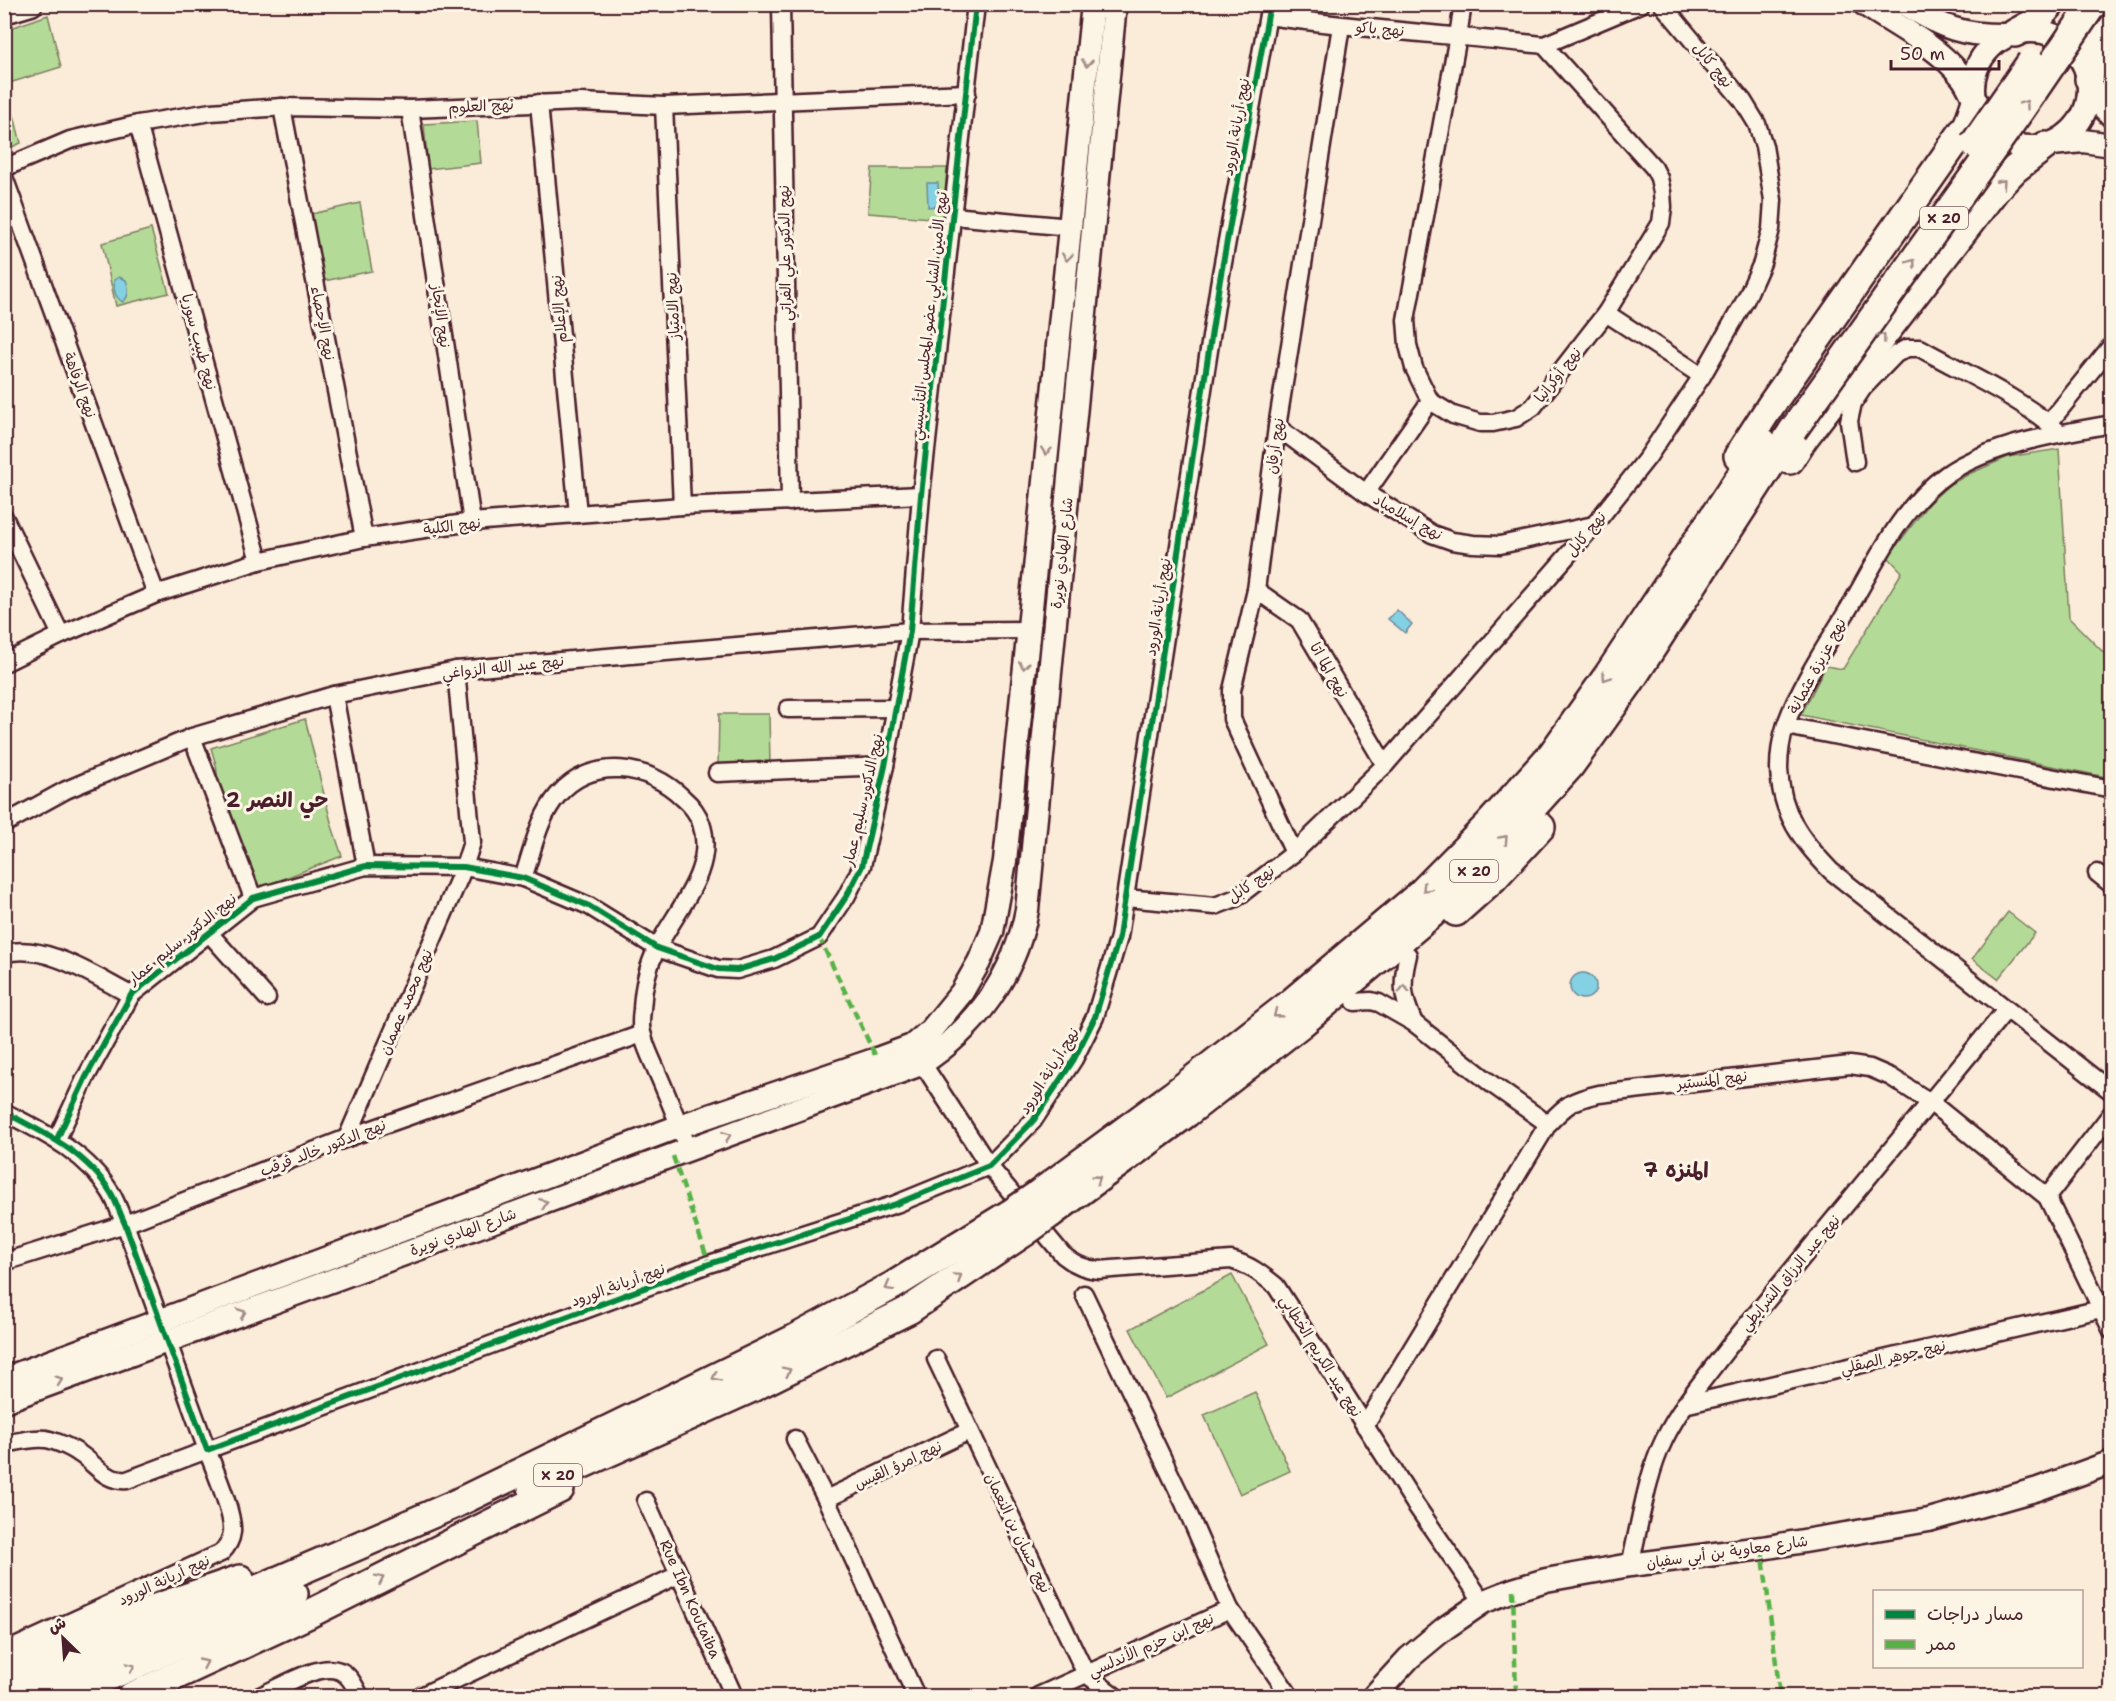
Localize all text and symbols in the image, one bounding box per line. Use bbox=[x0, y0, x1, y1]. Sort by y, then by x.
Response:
street label: نهج باكو bbox=[1354, 17, 1405, 41]
scale bar bbox=[1891, 33, 1999, 71]
street label: نهج كابل bbox=[1689, 38, 1737, 92]
text: 50 m bbox=[1900, 42, 1945, 66]
one-way arrow bbox=[1081, 58, 1094, 67]
street label: نهج أريانة الورود bbox=[1218, 77, 1254, 177]
street label: نهج العلوم bbox=[448, 94, 514, 119]
one-way arrow bbox=[2018, 100, 2029, 111]
one-way arrow bbox=[1995, 179, 2006, 190]
street label: نهج الدكتور علي الفراتي bbox=[774, 185, 799, 321]
street label: نهج الأمين الشابي عضو المجلس التأسيسي bbox=[906, 190, 955, 442]
road number: X 20 bbox=[1920, 207, 1968, 229]
one-way arrow bbox=[1061, 252, 1073, 261]
one-way arrow bbox=[1905, 258, 1916, 269]
street label: نهج الامتياز bbox=[661, 272, 685, 341]
street label: نهج الإعلام bbox=[546, 274, 573, 344]
street label: نهج الإنجاز bbox=[426, 282, 455, 349]
street label: نهج الإحصاء bbox=[306, 284, 340, 362]
street label: نهج طبيب سوريا bbox=[177, 292, 221, 392]
one-way arrow bbox=[1875, 333, 1886, 344]
street label: نهج أوكرانيا bbox=[1530, 343, 1586, 407]
street label: نهج الرفاهة bbox=[59, 349, 101, 421]
street label: نهج أرفان bbox=[1261, 417, 1289, 475]
one-way arrow bbox=[1040, 446, 1053, 455]
street label: نهج إسلامباد bbox=[1370, 489, 1446, 545]
street label: شارع الهادي نويرة bbox=[1046, 496, 1079, 610]
street label: نهج كابل bbox=[1561, 507, 1611, 561]
street label: نهج الكلية bbox=[422, 513, 482, 539]
street label: نهج أريانة الورود bbox=[1140, 557, 1176, 657]
street label: نهج عزيزة عثمانة bbox=[1783, 615, 1851, 717]
street label: نهج الما اتا bbox=[1305, 639, 1353, 701]
street label: نهج عبد الله الزواغي bbox=[441, 651, 565, 686]
one-way arrow bbox=[1018, 661, 1031, 670]
one-way arrow bbox=[1602, 670, 1613, 681]
street label: نهج الدكتور سليم عمار bbox=[838, 732, 890, 870]
district label: حي النصر 2 bbox=[226, 786, 328, 819]
one-way arrow bbox=[1497, 836, 1508, 846]
road number: X 20 bbox=[1450, 860, 1498, 882]
street label: نهج كابل bbox=[1224, 861, 1278, 907]
one-way arrow bbox=[1422, 881, 1433, 892]
street label: نهج الدكتور سليم عمار bbox=[122, 889, 242, 991]
street label: نهج محمد عصمان bbox=[375, 946, 437, 1058]
one-way arrow bbox=[1397, 985, 1410, 994]
one-way arrow bbox=[1272, 1007, 1283, 1018]
street label: نهج أريانة الورود bbox=[1014, 1024, 1084, 1118]
street label: نهج المنستير bbox=[1674, 1066, 1748, 1094]
street label: نهج الدكتور خالد قرقب bbox=[257, 1115, 389, 1181]
one-way arrow bbox=[721, 1131, 732, 1143]
district label: المنزه 7 bbox=[1643, 1156, 1709, 1184]
one-way arrow bbox=[1091, 1175, 1102, 1186]
one-way arrow bbox=[538, 1197, 549, 1210]
street label: شارع الهادي نويرة bbox=[407, 1203, 519, 1261]
street label: نهج عبد الرزاق الشرايطي bbox=[1735, 1211, 1847, 1337]
street label: نهج أريانة الورود bbox=[568, 1259, 668, 1311]
one-way arrow bbox=[951, 1273, 962, 1284]
one-way arrow bbox=[885, 1280, 895, 1291]
street label: نهج عبد الكريم الخطابي bbox=[1273, 1291, 1367, 1422]
one-way arrow bbox=[236, 1307, 247, 1320]
street label: نهج جوهر الصقلي bbox=[1838, 1335, 1948, 1382]
one-way arrow bbox=[780, 1366, 791, 1378]
one-way arrow bbox=[712, 1370, 723, 1381]
one-way arrow bbox=[53, 1375, 64, 1388]
street label: نهج امرؤ القيس bbox=[851, 1436, 945, 1494]
road number: X 20 bbox=[534, 1464, 582, 1486]
street label: نهج حسان بن النعمان bbox=[980, 1470, 1056, 1596]
street label: شارع معاوية بن أبي سفيان bbox=[1645, 1531, 1810, 1576]
street label: Rue Ibn Koutaiba bbox=[655, 1537, 725, 1662]
street label: نهج أريانة الورود bbox=[115, 1550, 213, 1610]
one-way arrow bbox=[374, 1575, 384, 1586]
legend bbox=[1873, 1590, 2083, 1668]
text: مسار دراجات bbox=[1927, 1602, 2024, 1626]
north arrow bbox=[33, 1608, 93, 1668]
street label: نهج ابن حزم الأندلسي bbox=[1085, 1608, 1218, 1684]
text: ش bbox=[44, 1612, 69, 1638]
text: ممر bbox=[1925, 1632, 1956, 1656]
one-way arrow bbox=[198, 1658, 209, 1670]
one-way arrow bbox=[124, 1662, 135, 1674]

